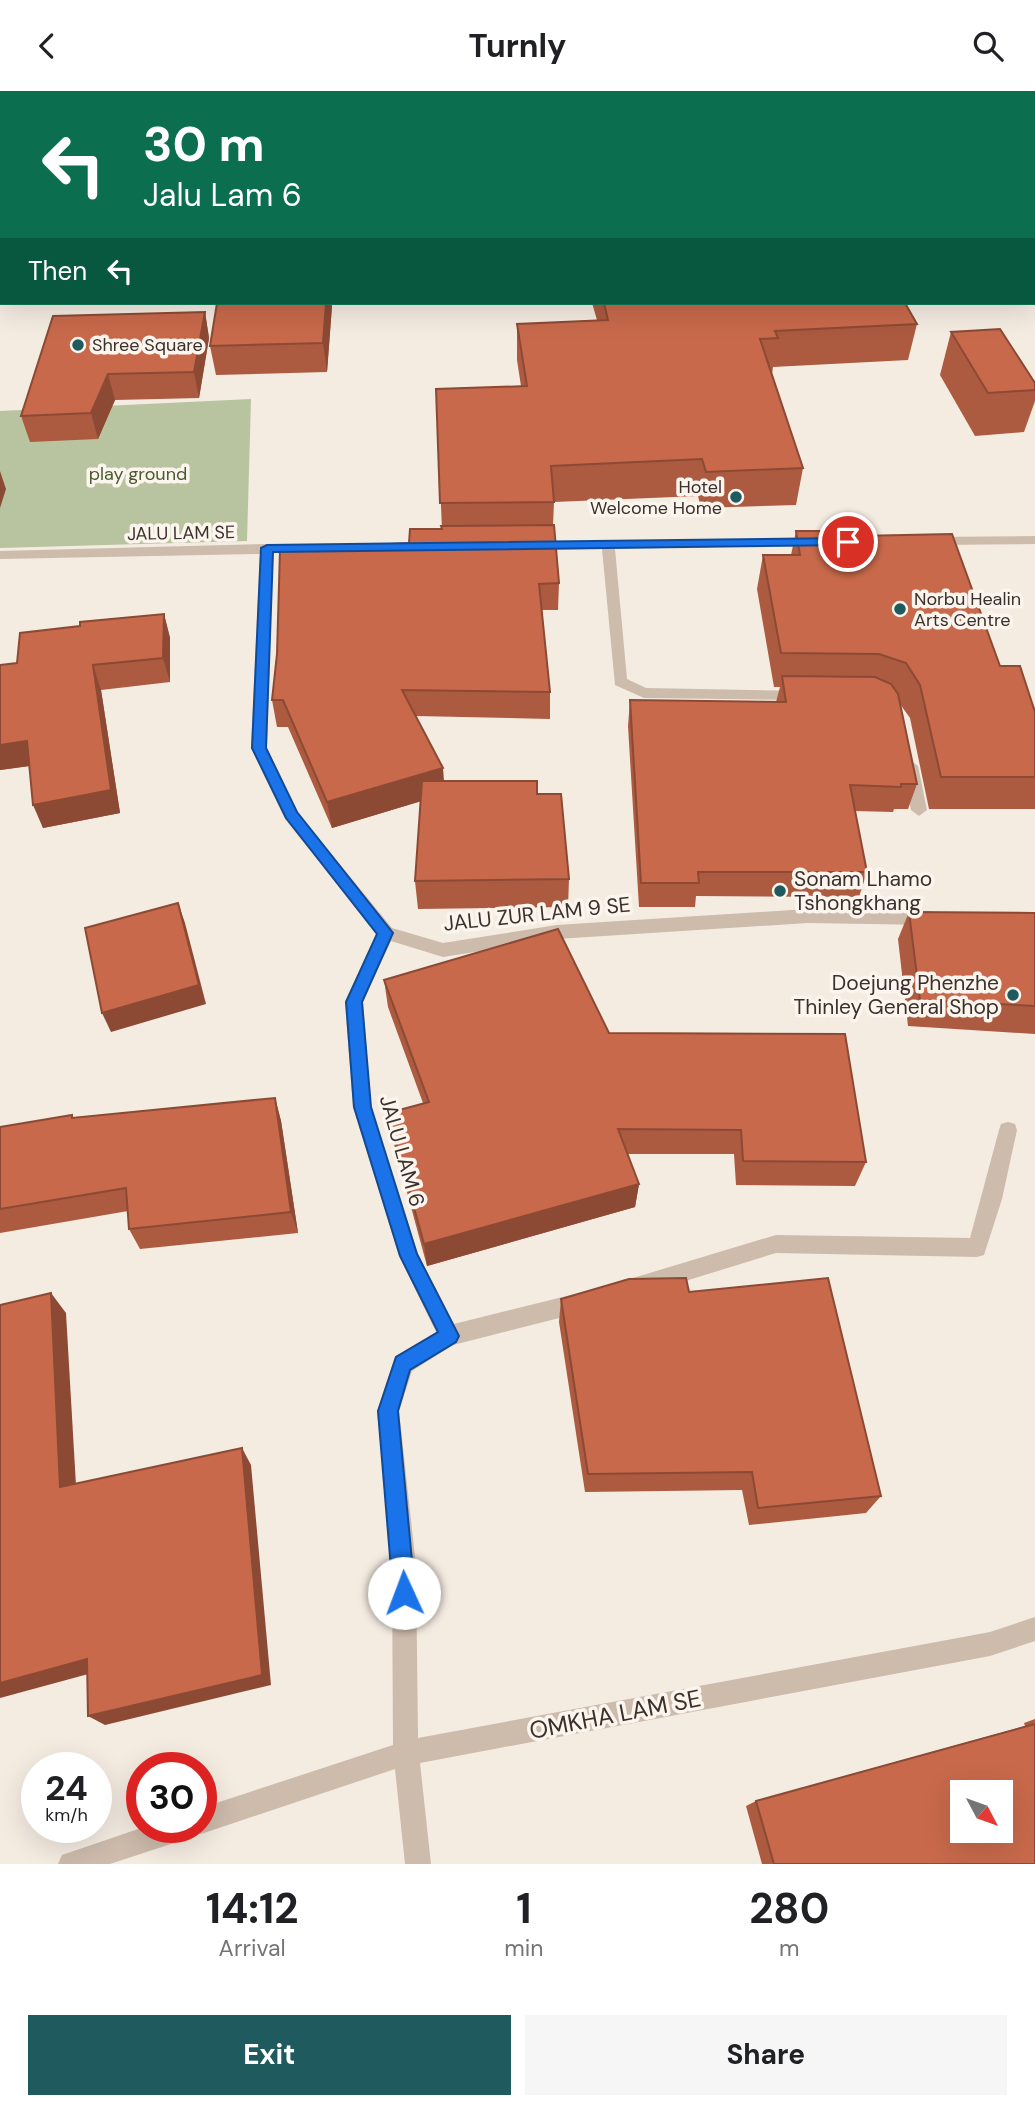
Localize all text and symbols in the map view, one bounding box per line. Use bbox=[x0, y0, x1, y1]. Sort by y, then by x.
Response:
text: Turnly bbox=[469, 25, 566, 67]
icon: back bbox=[28, 27, 66, 65]
icon: search bbox=[969, 27, 1007, 65]
text: 30 m bbox=[143, 112, 265, 176]
icon: left bbox=[28, 119, 119, 210]
text: Jalu Lam 6 bbox=[143, 174, 302, 216]
icon: left bbox=[101, 252, 139, 290]
text: Then bbox=[28, 254, 87, 288]
place label: Shree Square bbox=[92, 333, 203, 357]
marker: Shree Square bbox=[70, 337, 86, 353]
park label: play ground bbox=[89, 462, 187, 486]
place label: Hotel Welcome Home bbox=[590, 475, 722, 520]
marker: Hotel Welcome Home bbox=[728, 489, 744, 505]
pin bbox=[818, 512, 878, 572]
street label: JALU LAM SE bbox=[127, 520, 235, 546]
icon: arrive bbox=[829, 523, 867, 561]
place label: Norbu Healin Arts Centre bbox=[914, 587, 1021, 632]
marker: Norbu Healin Arts Centre bbox=[892, 601, 908, 617]
place label: Sonam Lhamo Tshongkhang bbox=[794, 865, 932, 917]
marker: Sonam Lhamo Tshongkhang bbox=[772, 883, 788, 899]
street label: JALU ZUR LAM 9 SE bbox=[442, 890, 632, 938]
place label: Doejung Phenzhe Thinley General Shop bbox=[793, 969, 999, 1021]
marker: Doejung Phenzhe Thinley General Shop bbox=[1005, 987, 1021, 1003]
street label: JALU LAM 6 bbox=[373, 1092, 431, 1210]
position arrow bbox=[367, 1556, 441, 1630]
street label: OMKHA LAM SE bbox=[527, 1682, 703, 1746]
speed limit sign: 30 bbox=[126, 1752, 217, 1843]
text: 24 bbox=[45, 1765, 88, 1811]
north arrow bbox=[950, 1780, 1013, 1843]
map controls bbox=[950, 1780, 1013, 1843]
text: km/h bbox=[45, 1803, 88, 1827]
text: 14:12 bbox=[206, 1881, 299, 1936]
text: 1 bbox=[516, 1881, 531, 1936]
text: 280 bbox=[749, 1881, 829, 1936]
text: Arrival bbox=[219, 1933, 286, 1963]
text: min bbox=[504, 1933, 543, 1963]
text: m bbox=[779, 1933, 799, 1963]
button: Exit bbox=[28, 2015, 511, 2095]
button: Share bbox=[525, 2015, 1007, 2095]

